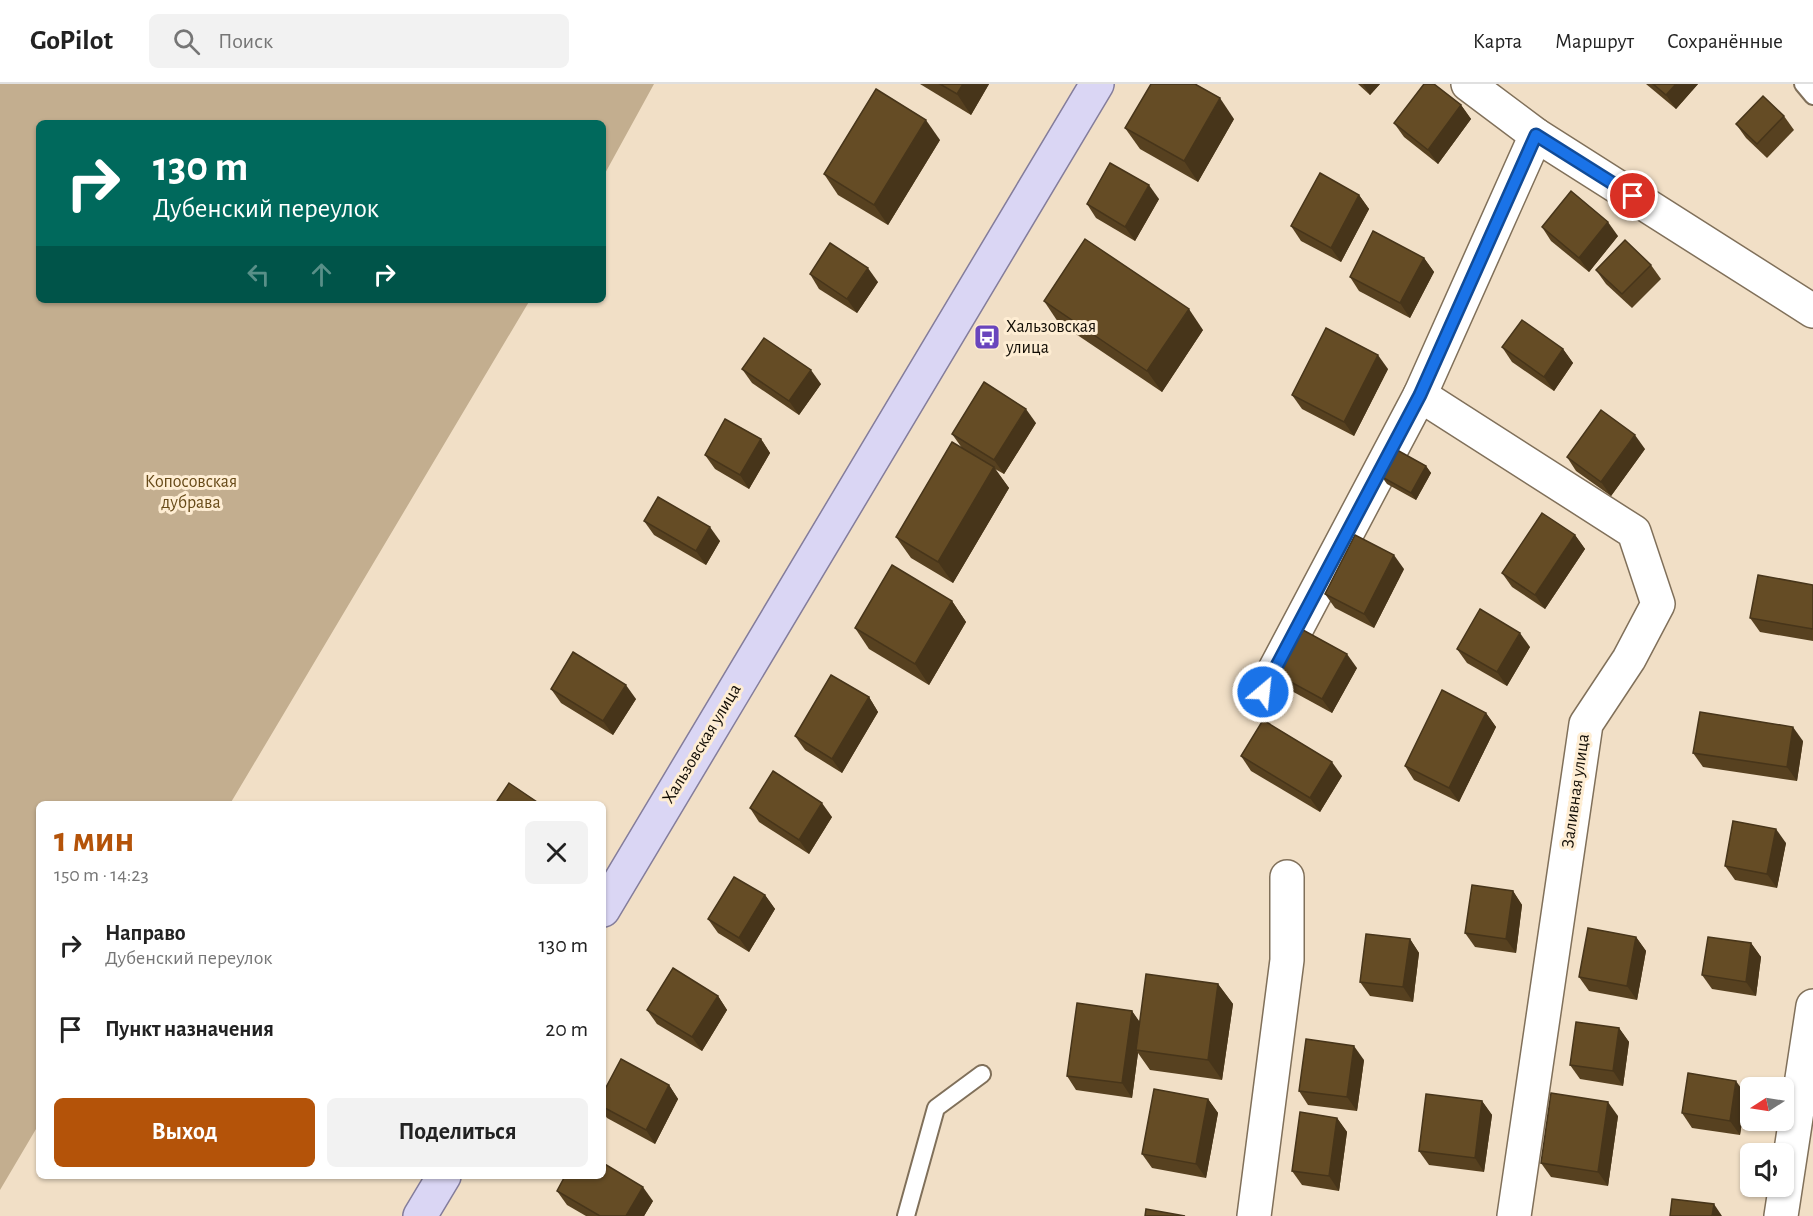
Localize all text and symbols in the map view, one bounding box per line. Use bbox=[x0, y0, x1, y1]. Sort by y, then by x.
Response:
search box bbox=[149, 14, 569, 68]
icon: search bbox=[170, 25, 203, 58]
text: GoPilot bbox=[30, 27, 113, 55]
text: Поиск bbox=[218, 30, 273, 52]
text: Карта bbox=[1473, 31, 1522, 52]
text: Маршрут bbox=[1555, 31, 1634, 52]
text: Сохранённые bbox=[1667, 31, 1783, 52]
icon: right bbox=[54, 144, 132, 222]
text: 130 m bbox=[153, 146, 248, 188]
pin bbox=[1607, 170, 1658, 221]
icon: arrive bbox=[1616, 179, 1649, 212]
text: Дубенский переулок bbox=[153, 195, 379, 222]
icon: left bbox=[242, 258, 275, 291]
icon: ahead bbox=[305, 258, 338, 291]
icon: right bbox=[368, 258, 401, 291]
place label: Хальзовская улица bbox=[1005, 318, 1096, 357]
bus stop icon: Хальзовская улица bbox=[972, 322, 1002, 352]
park label: Копосовская дубрава bbox=[145, 473, 237, 512]
position arrow bbox=[1231, 660, 1295, 724]
street label: Хальзовская улица bbox=[659, 681, 745, 807]
street label: Заливная улица bbox=[1559, 733, 1593, 849]
button: close bbox=[525, 821, 588, 884]
text: 1 мин bbox=[54, 822, 134, 858]
text: 150 m · 14:23 bbox=[54, 865, 149, 885]
text: Направо bbox=[105, 922, 186, 944]
icon: right bbox=[54, 929, 87, 962]
text: 130 m bbox=[539, 934, 588, 956]
text: Дубенский переулок bbox=[105, 948, 272, 968]
icon: arrive bbox=[54, 1013, 87, 1046]
text: Пункт назначения bbox=[105, 1018, 274, 1040]
text: 20 m bbox=[545, 1018, 588, 1040]
north arrow bbox=[1740, 1077, 1794, 1131]
map controls bbox=[1740, 1077, 1794, 1197]
button: Выход bbox=[54, 1098, 315, 1167]
button: Поделиться bbox=[327, 1098, 588, 1167]
button: sound bbox=[1740, 1143, 1794, 1197]

